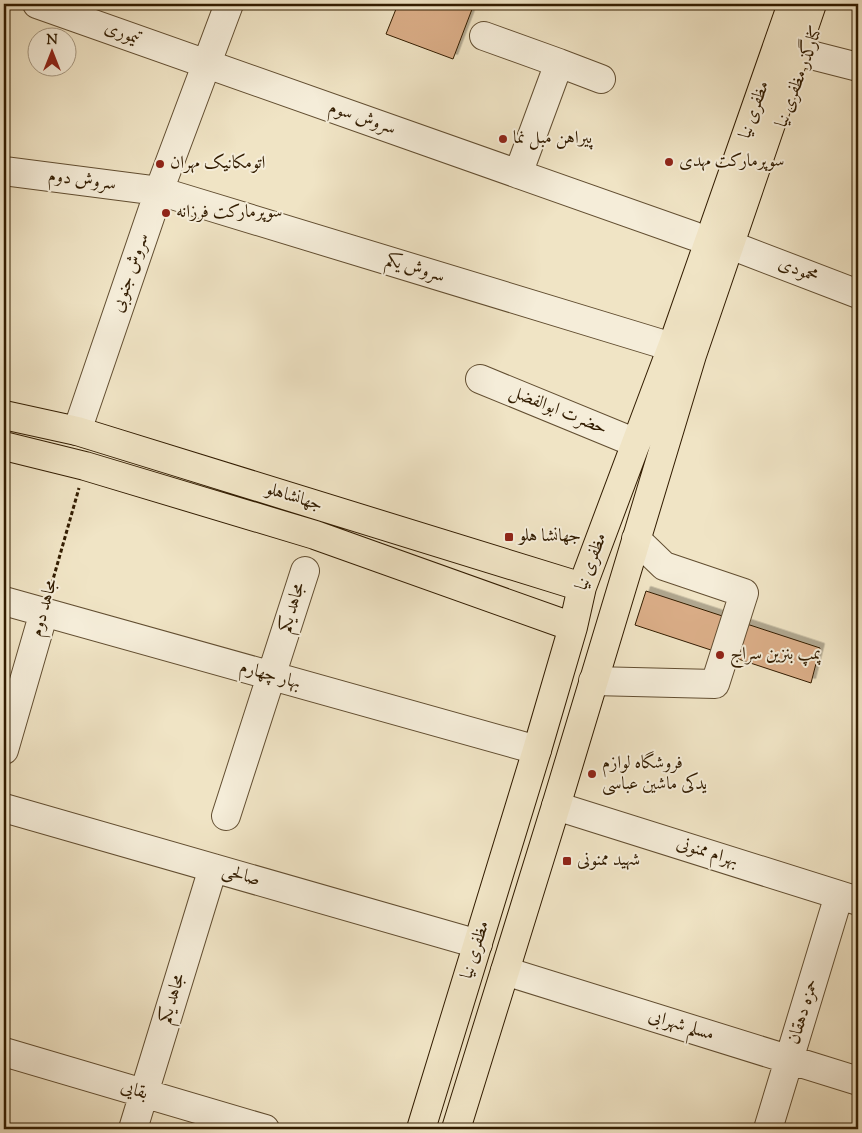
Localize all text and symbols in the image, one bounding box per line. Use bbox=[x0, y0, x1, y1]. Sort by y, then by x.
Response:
street label: تیموری bbox=[100, 16, 145, 53]
street label: کنارگذر مظفری نیا bbox=[768, 22, 830, 131]
north arrow bbox=[28, 28, 78, 78]
text: N bbox=[46, 31, 58, 51]
street label: مظفری نیا bbox=[733, 78, 777, 142]
street label: سروش سوم bbox=[325, 95, 399, 144]
place label: پیراهن مبل نما bbox=[513, 126, 594, 152]
marker: پیراهن مبل نما bbox=[497, 133, 509, 145]
place label: سوپرمارکت مهدی bbox=[679, 149, 784, 175]
place label: اتومکانیک مهران bbox=[170, 151, 266, 177]
marker: سوپرمارکت مهدی bbox=[663, 156, 675, 168]
marker: اتومکانیک مهران bbox=[154, 158, 166, 170]
street label: سروش دوم bbox=[46, 164, 118, 199]
place label: سوپرمارکت فرزانه bbox=[176, 200, 283, 226]
marker: سوپرمارکت فرزانه bbox=[160, 207, 172, 219]
street label: سروش جنوبی bbox=[105, 230, 157, 316]
street label: سروش یکم bbox=[381, 248, 448, 292]
street label: محمودی bbox=[774, 251, 822, 291]
street label: حضرت ابوالفضل bbox=[505, 380, 611, 442]
street label: جهانشاهلو bbox=[260, 476, 326, 519]
place label: جهانشا هلو bbox=[517, 524, 581, 550]
street label: مظفری نیا bbox=[570, 530, 614, 594]
marker: جهانشا هلو bbox=[503, 531, 515, 543]
street label: مجاهد دوم bbox=[24, 576, 67, 640]
street label: مجاهد یکم bbox=[273, 580, 315, 637]
place label: پمپ بنزین سراج bbox=[730, 642, 821, 669]
marker: پمپ بنزین سراج bbox=[714, 649, 726, 661]
street label: بهار چهارم bbox=[236, 655, 304, 698]
place label: فروشگاه لوازم یدکی ماشین عباسی bbox=[602, 750, 707, 798]
marker: فروشگاه لوازم یدکی ماشین عباسی bbox=[586, 768, 598, 780]
street label: بهرام ممنونی bbox=[673, 831, 741, 876]
place label: شهید ممنونی bbox=[577, 848, 640, 874]
marker: شهید ممنونی bbox=[561, 855, 573, 867]
street label: صالحی bbox=[219, 858, 263, 894]
street label: مظفری نیا bbox=[455, 918, 497, 982]
street label: مجاهد یکم bbox=[153, 971, 195, 1028]
street label: حمزه دهقان bbox=[782, 976, 826, 1048]
street label: مسلم شهرابی bbox=[644, 1004, 717, 1051]
street label: بقایی bbox=[117, 1075, 151, 1107]

